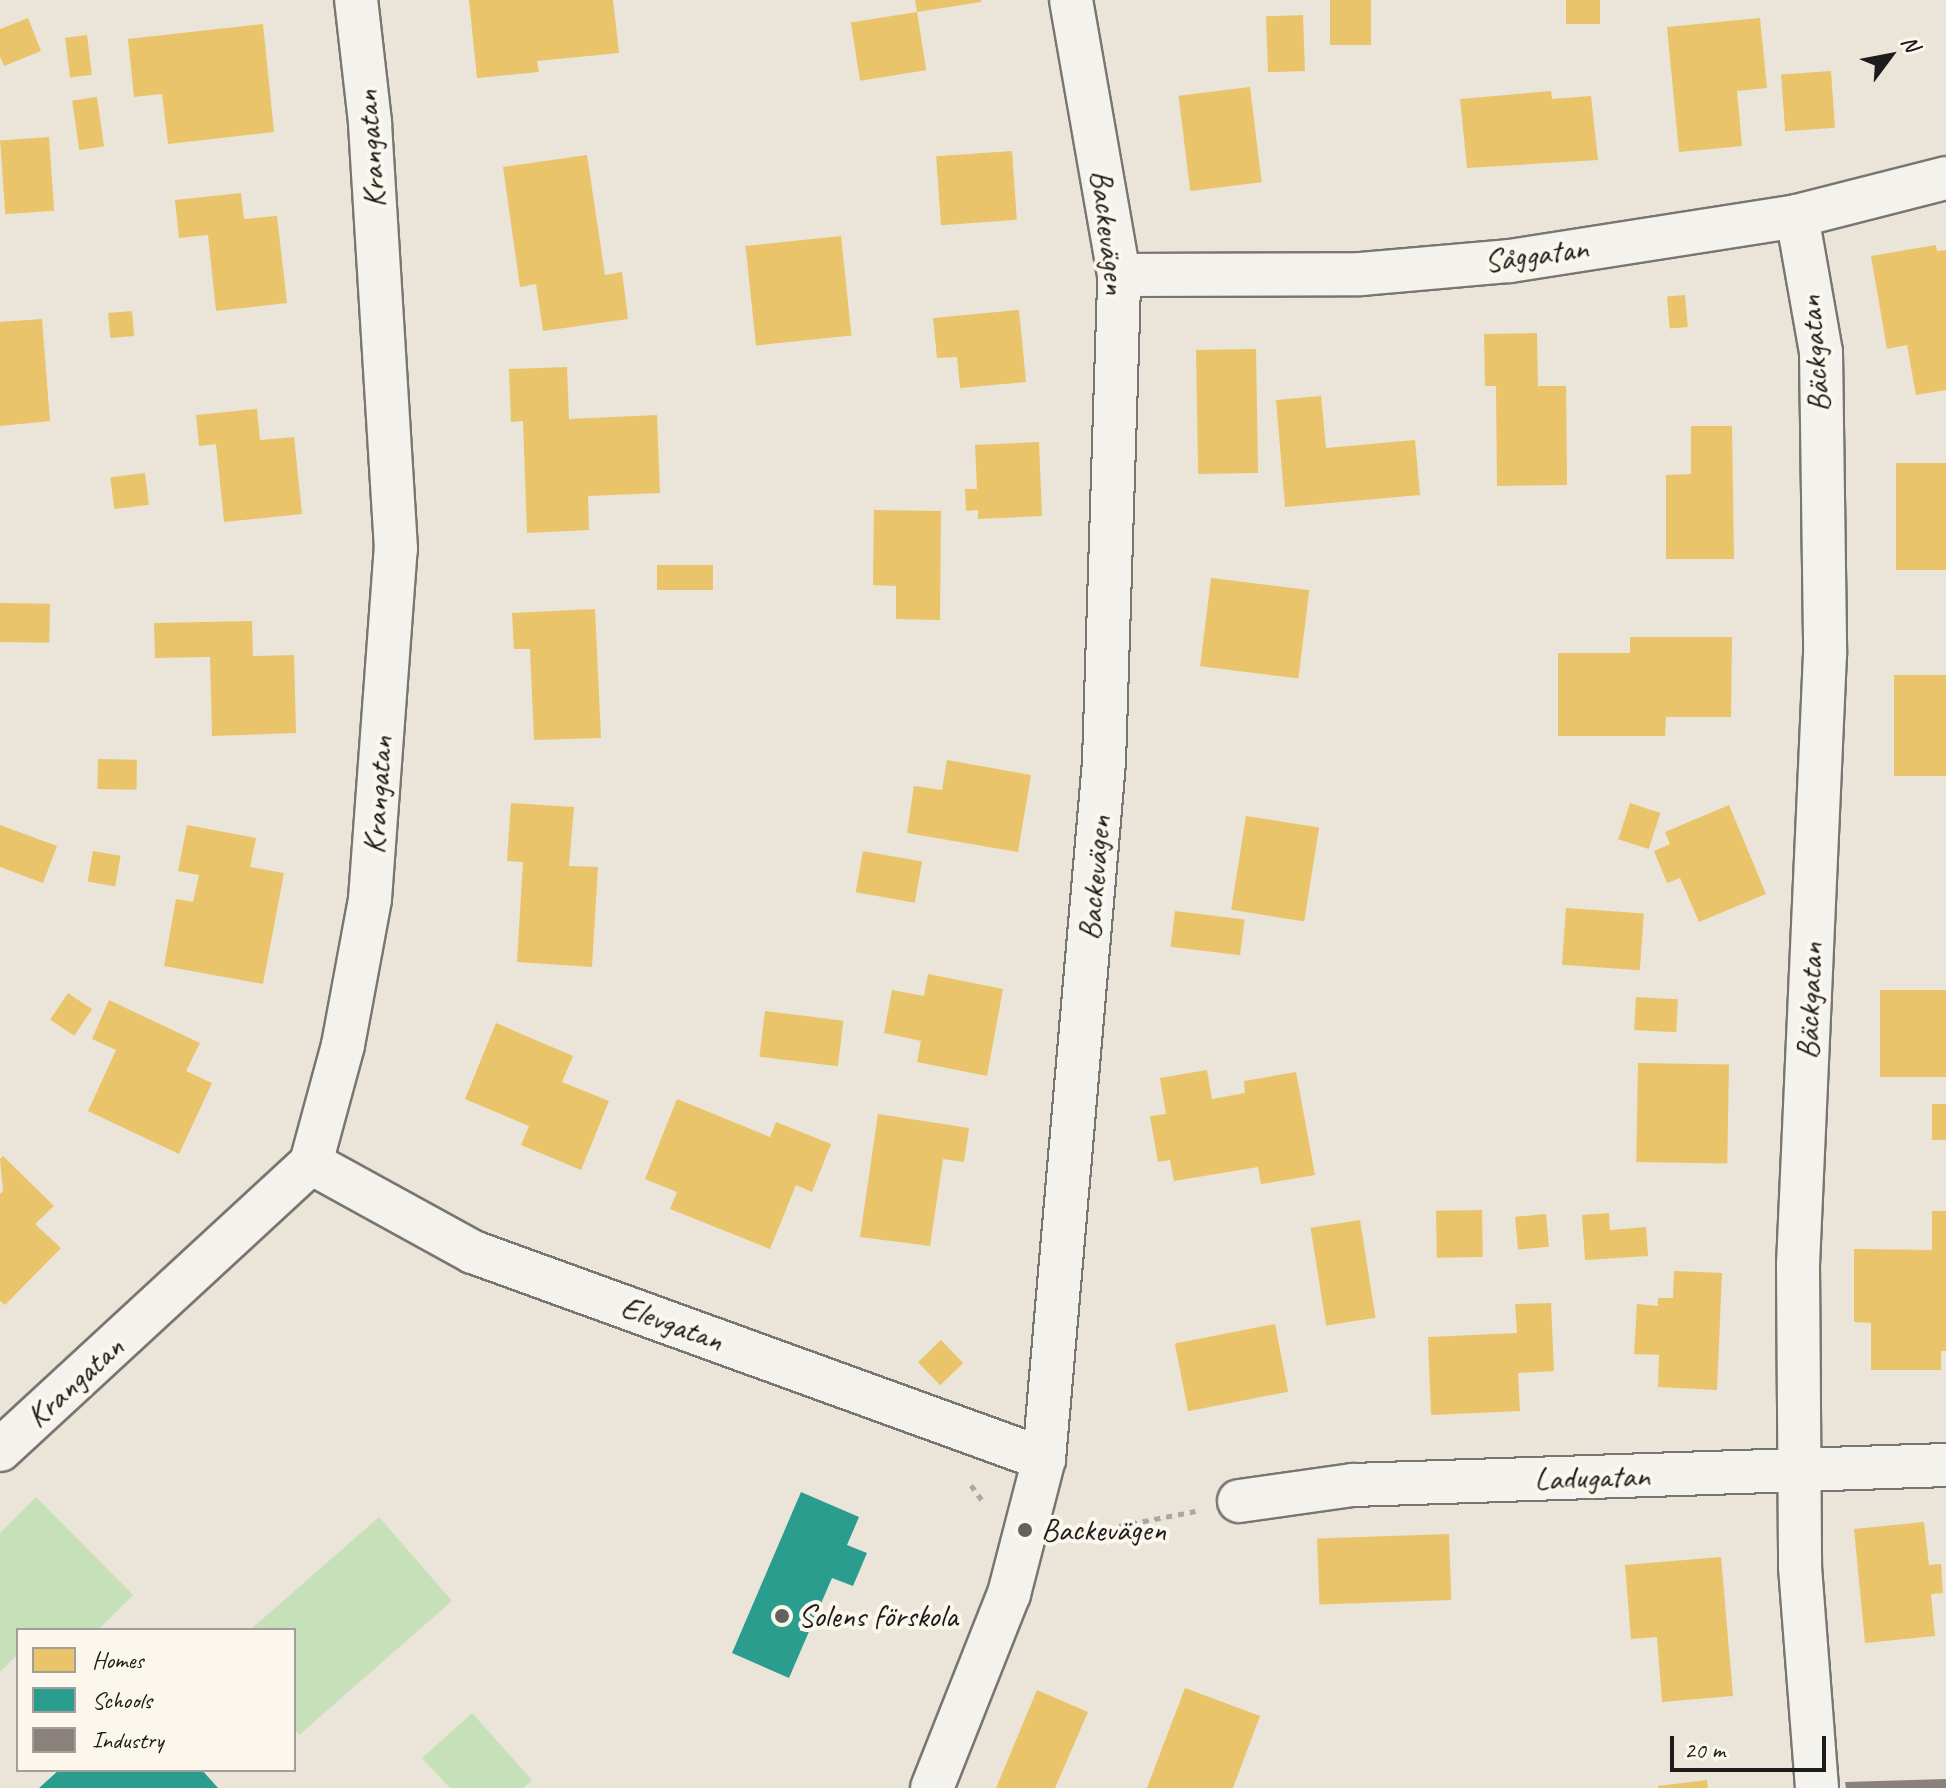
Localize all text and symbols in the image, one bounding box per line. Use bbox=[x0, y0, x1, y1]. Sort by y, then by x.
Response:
north arrow bbox=[1850, 16, 1930, 96]
text: N bbox=[1895, 30, 1926, 56]
street label: Krangatan bbox=[348, 89, 394, 209]
street label: Backevägen bbox=[1081, 168, 1135, 296]
street label: Såggatan bbox=[1482, 229, 1590, 281]
street label: Bäckgatan bbox=[1791, 294, 1839, 414]
street label: Krangatan bbox=[355, 735, 401, 855]
street label: Backevägen bbox=[1070, 814, 1120, 942]
street label: Bäckgatan bbox=[1789, 942, 1831, 1060]
street label: Elevgatan bbox=[616, 1288, 728, 1360]
street label: Krangatan bbox=[18, 1328, 132, 1436]
street label: Ladugatan bbox=[1534, 1457, 1650, 1499]
place label: Backevägen bbox=[1041, 1511, 1166, 1549]
marker: Backevägen bbox=[1016, 1521, 1034, 1539]
place label: Solens förskola bbox=[798, 1597, 958, 1635]
marker: Solens förskola bbox=[773, 1607, 791, 1625]
legend bbox=[16, 1628, 296, 1772]
text: Homes bbox=[92, 1645, 143, 1675]
text: Schools bbox=[92, 1685, 152, 1715]
scale bar bbox=[1674, 1720, 1830, 1770]
text: Industry bbox=[92, 1725, 163, 1755]
text: 20 m bbox=[1684, 1735, 1725, 1765]

